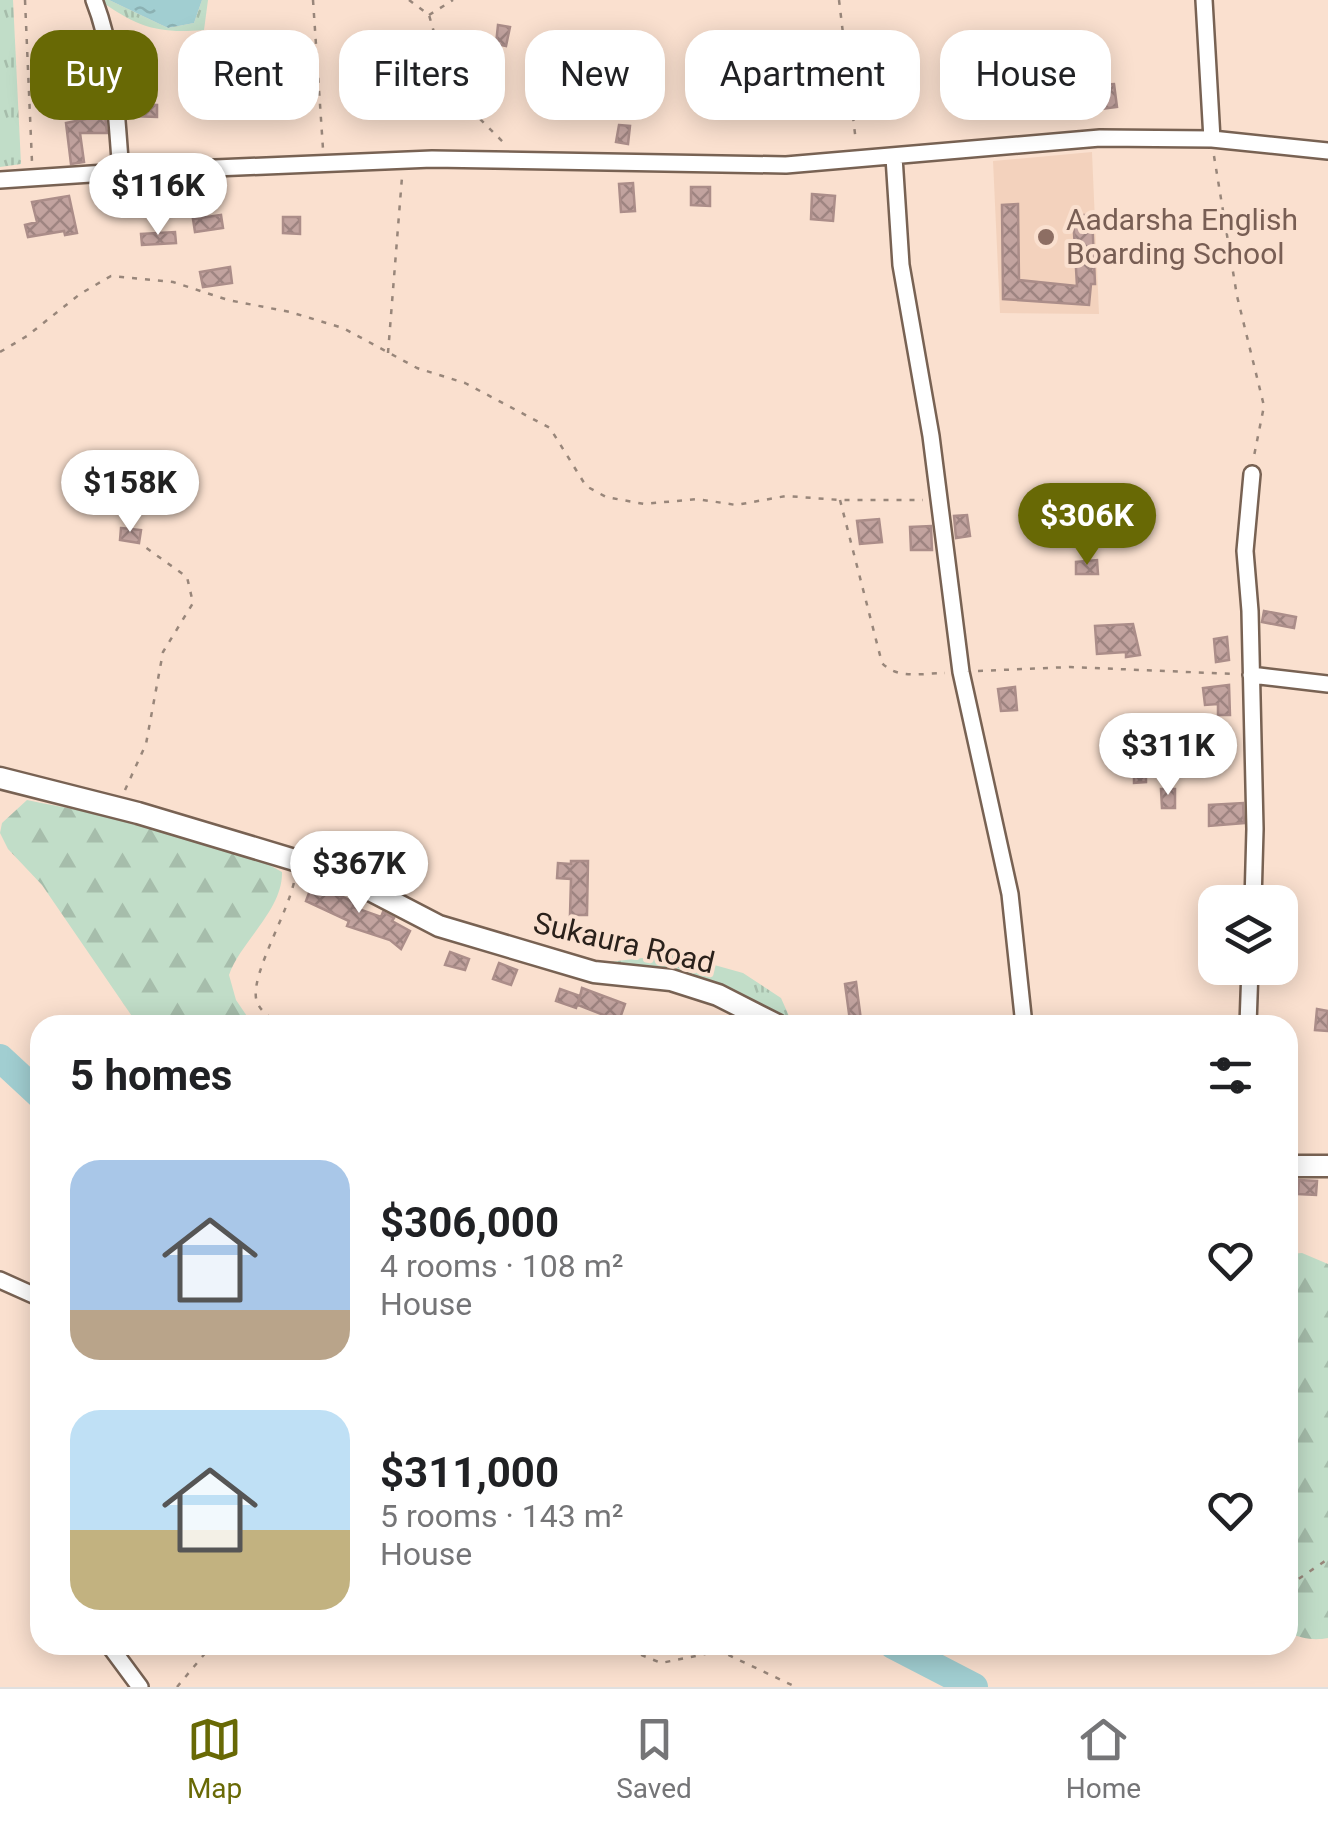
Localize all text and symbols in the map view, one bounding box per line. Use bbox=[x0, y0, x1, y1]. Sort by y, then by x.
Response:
chip: Buy bbox=[30, 30, 158, 120]
chip: Rent bbox=[178, 30, 319, 120]
chip: Filters bbox=[339, 30, 505, 120]
chip: New bbox=[525, 30, 665, 120]
chip: Apartment bbox=[685, 30, 920, 120]
chip: House bbox=[940, 30, 1111, 120]
pin: $116K bbox=[88, 153, 228, 238]
text: $116K bbox=[111, 166, 205, 204]
place label: Aadarsha English Boarding School bbox=[1066, 202, 1298, 271]
marker: Aadarsha English Boarding School bbox=[1035, 226, 1057, 248]
pin: $158K bbox=[60, 450, 200, 535]
text: $158K bbox=[83, 463, 177, 501]
pin: $306K bbox=[1017, 483, 1157, 568]
text: $306K bbox=[1040, 496, 1134, 534]
pin: $311K bbox=[1098, 713, 1238, 798]
text: $311K bbox=[1121, 726, 1215, 764]
pin: $367K bbox=[289, 831, 429, 916]
text: $367K bbox=[312, 844, 406, 882]
map controls bbox=[1198, 885, 1298, 985]
button: layers bbox=[1198, 885, 1298, 985]
street label: Sukaura Road bbox=[530, 905, 718, 980]
icon: filters bbox=[1203, 1048, 1258, 1103]
text: 5 homes bbox=[70, 1051, 232, 1100]
text: $306,000 bbox=[380, 1198, 559, 1247]
icon: home bbox=[150, 1200, 270, 1320]
icon: heart bbox=[1203, 1233, 1258, 1288]
text: 4 rooms · 108 m² bbox=[380, 1247, 623, 1285]
text: House bbox=[380, 1285, 472, 1323]
text: $311,000 bbox=[380, 1448, 559, 1497]
icon: home bbox=[150, 1450, 270, 1570]
icon: heart bbox=[1203, 1483, 1258, 1538]
text: 5 rooms · 143 m² bbox=[380, 1497, 623, 1535]
text: House bbox=[380, 1535, 472, 1573]
tab: Map bbox=[187, 1712, 242, 1805]
tab: Saved bbox=[616, 1712, 692, 1805]
tab: Home bbox=[1066, 1712, 1141, 1805]

